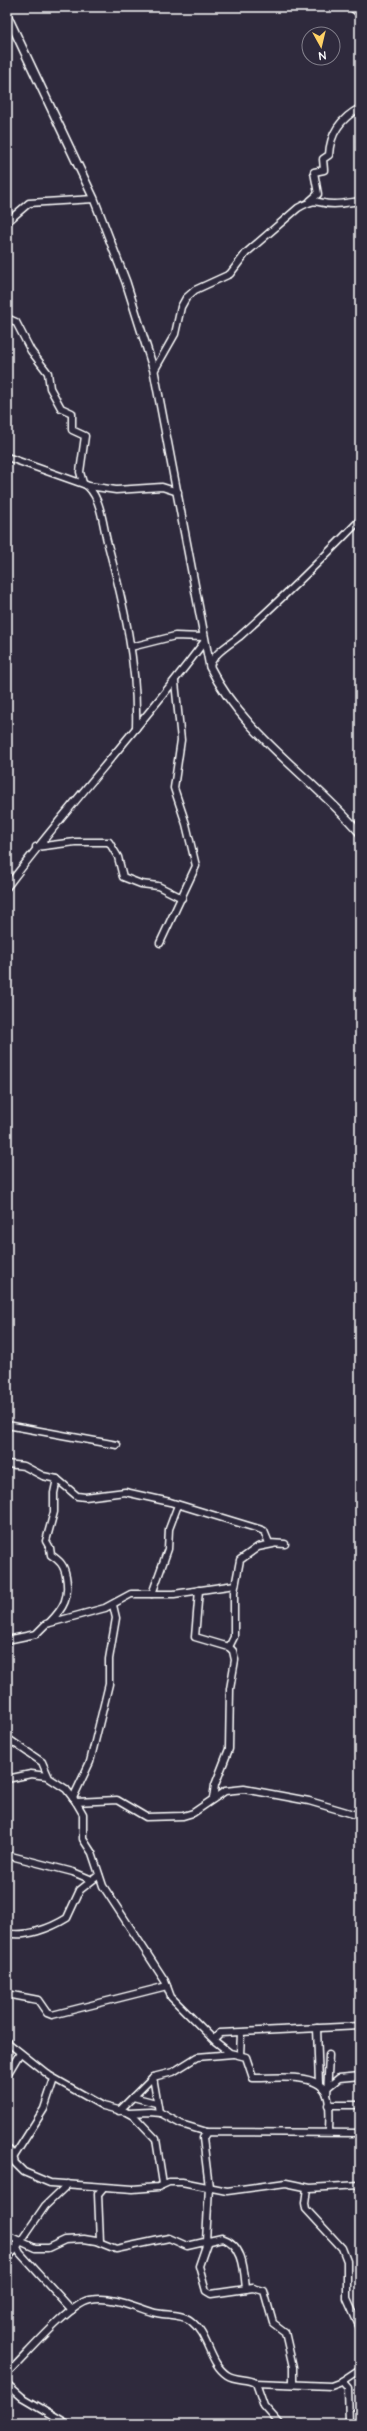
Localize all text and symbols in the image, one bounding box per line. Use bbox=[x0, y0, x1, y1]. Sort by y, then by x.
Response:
north arrow bbox=[301, 26, 341, 66]
text: N bbox=[318, 47, 327, 63]

